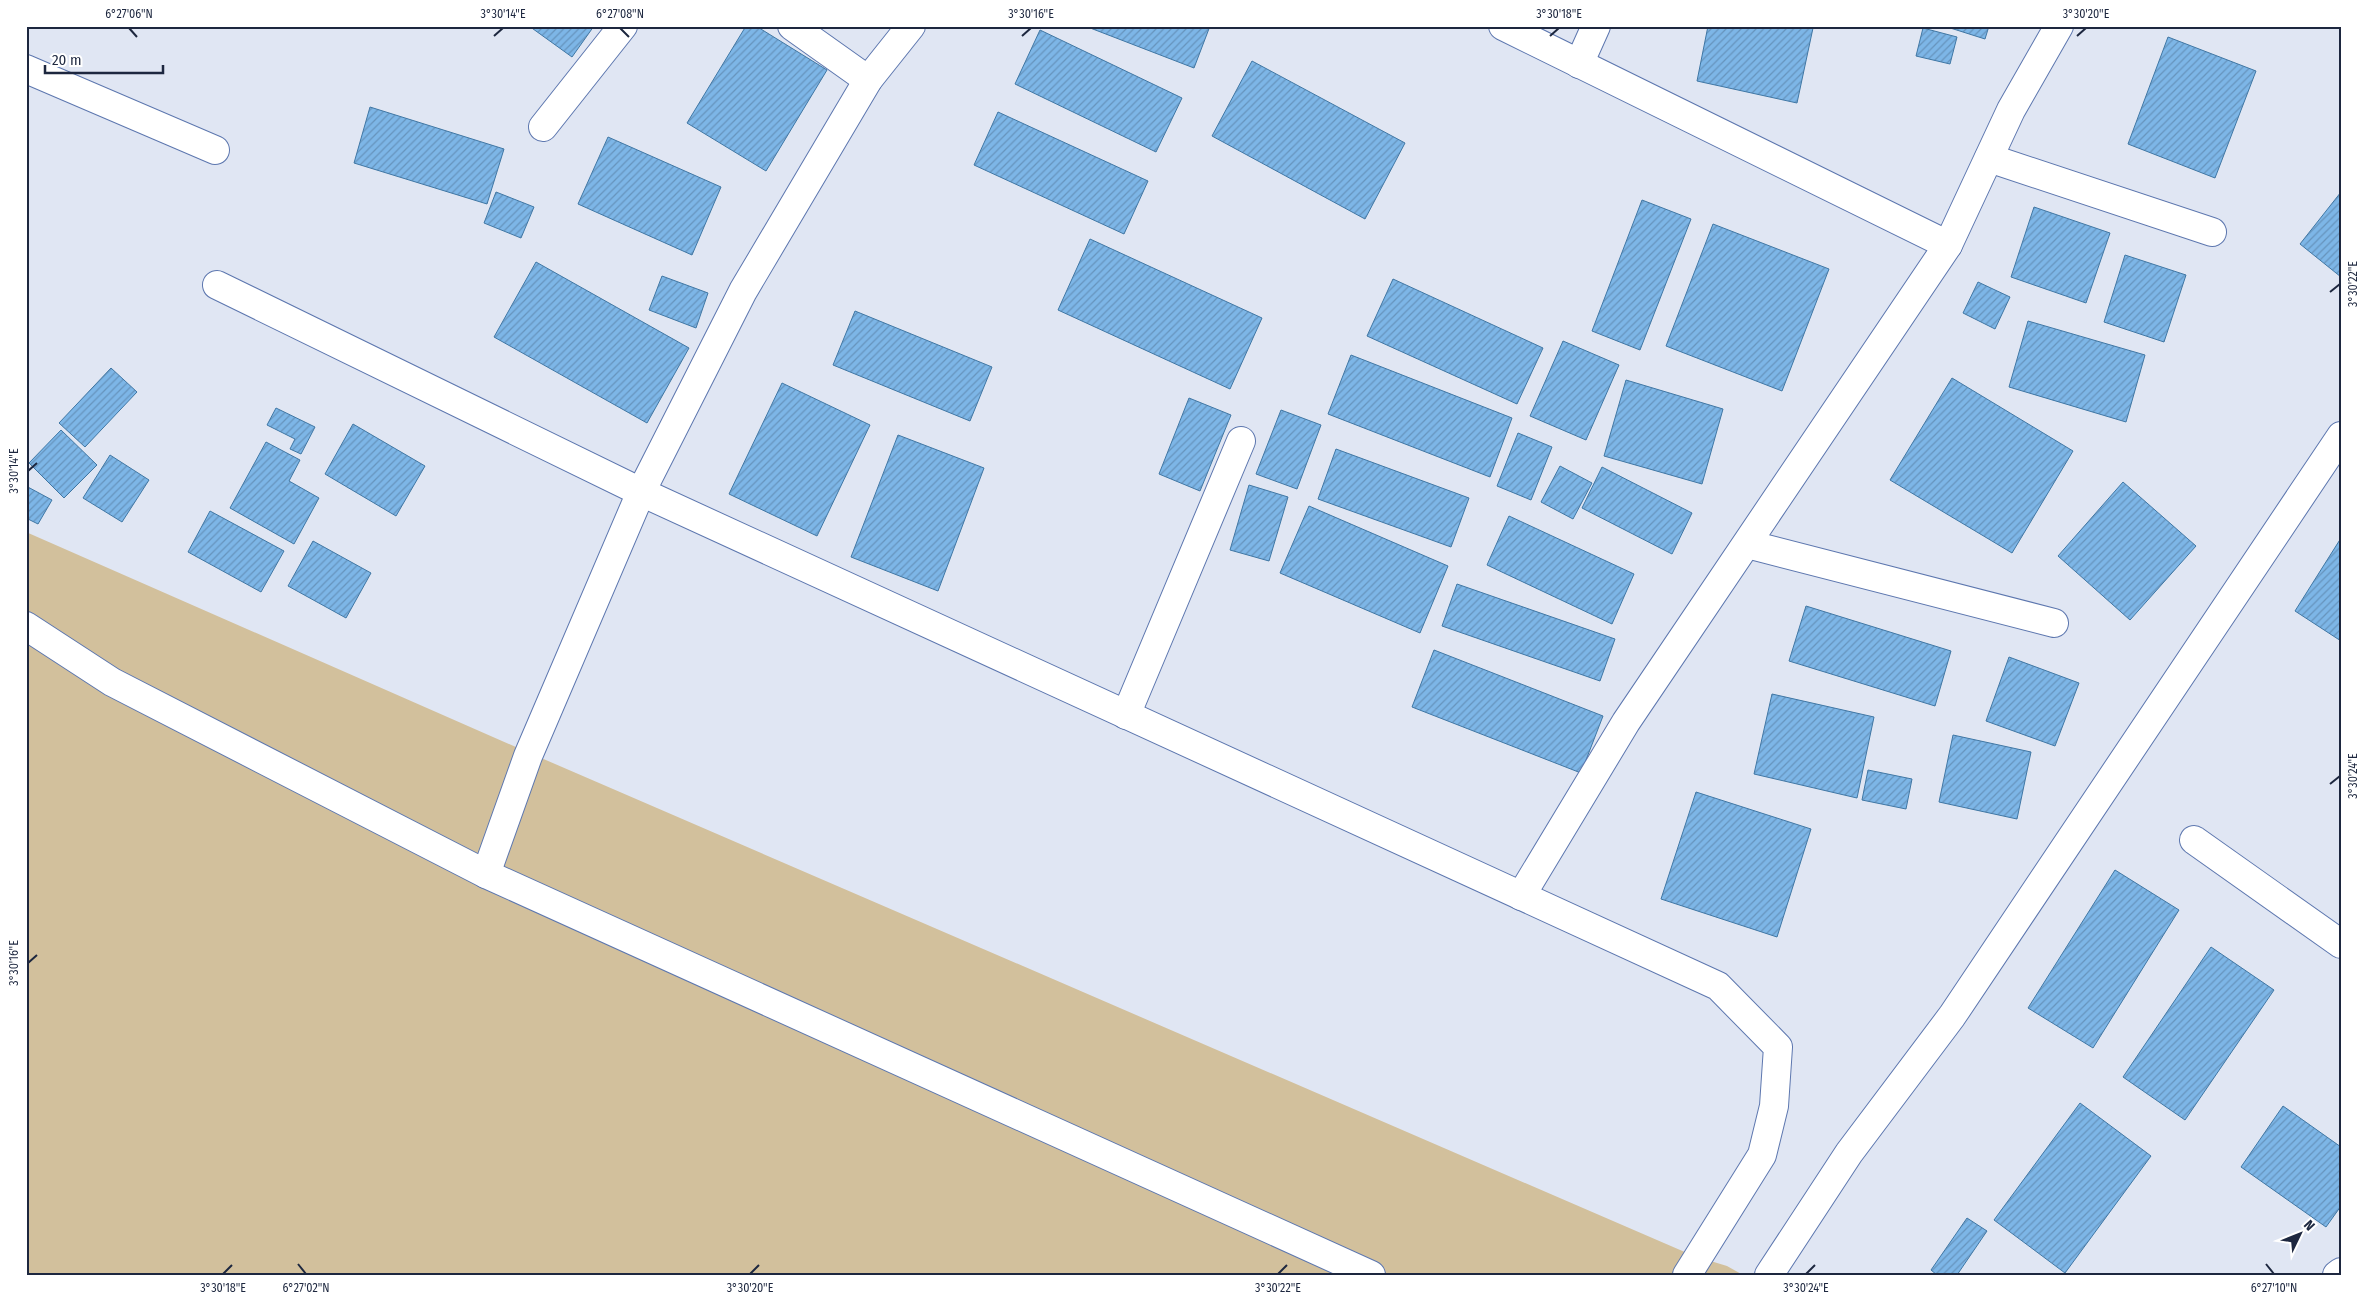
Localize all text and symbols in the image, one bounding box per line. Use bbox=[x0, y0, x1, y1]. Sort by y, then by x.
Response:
text: 6°27'06"N bbox=[105, 7, 153, 21]
text: 3°30'14"E bbox=[480, 7, 526, 21]
text: 6°27'08"N bbox=[596, 7, 644, 21]
text: 3°30'16"E bbox=[1008, 7, 1054, 21]
text: 3°30'18"E bbox=[1536, 7, 1582, 21]
text: 3°30'20"E bbox=[2063, 7, 2110, 21]
scale bar bbox=[45, 42, 162, 74]
text: 20 m bbox=[52, 51, 82, 69]
text: 3°30'22"E bbox=[2346, 261, 2360, 307]
text: 3°30'14"E bbox=[7, 448, 21, 494]
text: 3°30'24"E bbox=[2346, 753, 2360, 799]
text: 3°30'16"E bbox=[7, 940, 21, 986]
north arrow bbox=[2274, 1208, 2324, 1258]
text: N bbox=[2300, 1217, 2318, 1234]
text: 3°30'18"E bbox=[200, 1281, 246, 1295]
text: 6°27'02"N bbox=[282, 1281, 330, 1295]
text: 3°30'20"E bbox=[727, 1281, 774, 1295]
text: 3°30'22"E bbox=[1255, 1281, 1301, 1295]
text: 3°30'24"E bbox=[1783, 1281, 1829, 1295]
text: 6°27'10"N bbox=[2251, 1281, 2297, 1295]

